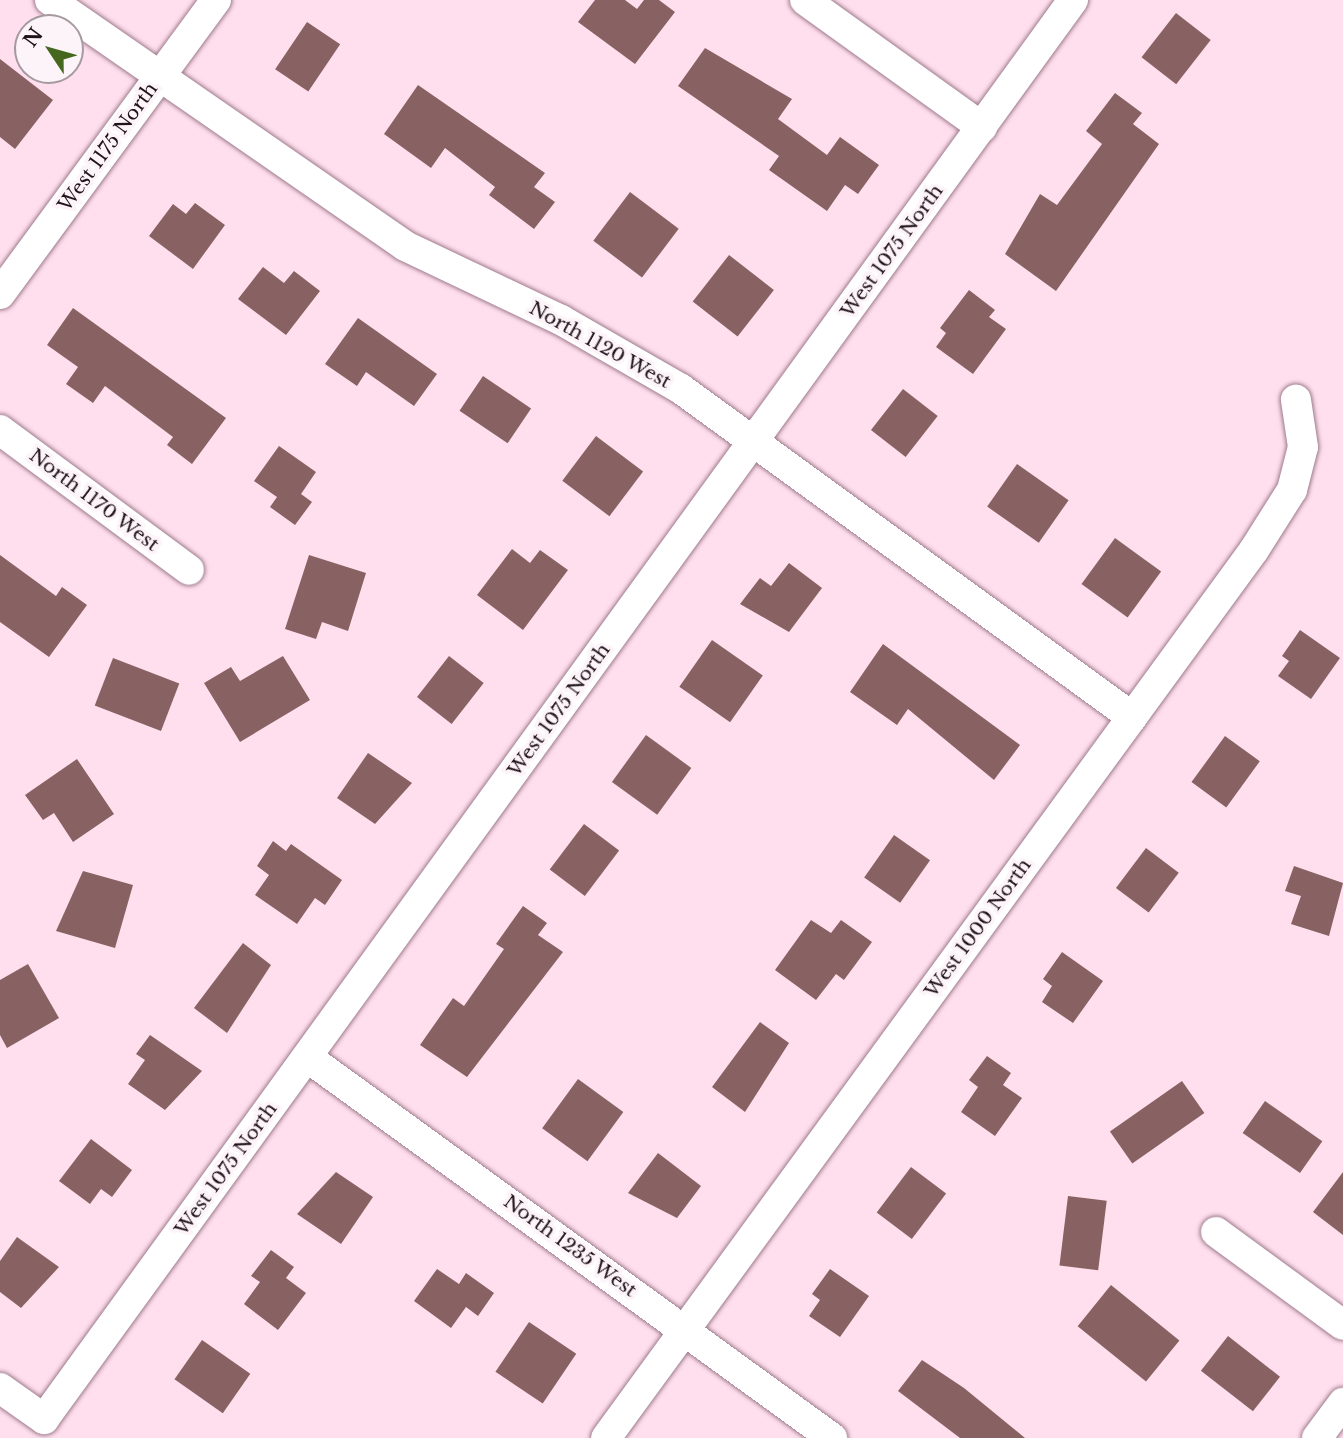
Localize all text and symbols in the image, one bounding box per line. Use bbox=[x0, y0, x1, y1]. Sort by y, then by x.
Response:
north arrow bbox=[14, 14, 84, 84]
text: N bbox=[19, 24, 48, 52]
street label: West 1175 North bbox=[54, 78, 162, 216]
street label: West 1075 North bbox=[836, 180, 948, 322]
street label: North 1120 West bbox=[525, 296, 675, 394]
street label: North 1170 West bbox=[25, 444, 163, 556]
street label: West 1075 North bbox=[503, 639, 615, 781]
street label: West 1000 North bbox=[920, 854, 1036, 1002]
street label: West 1075 North bbox=[170, 1098, 282, 1240]
street label: North 1235 West bbox=[499, 1190, 641, 1302]

